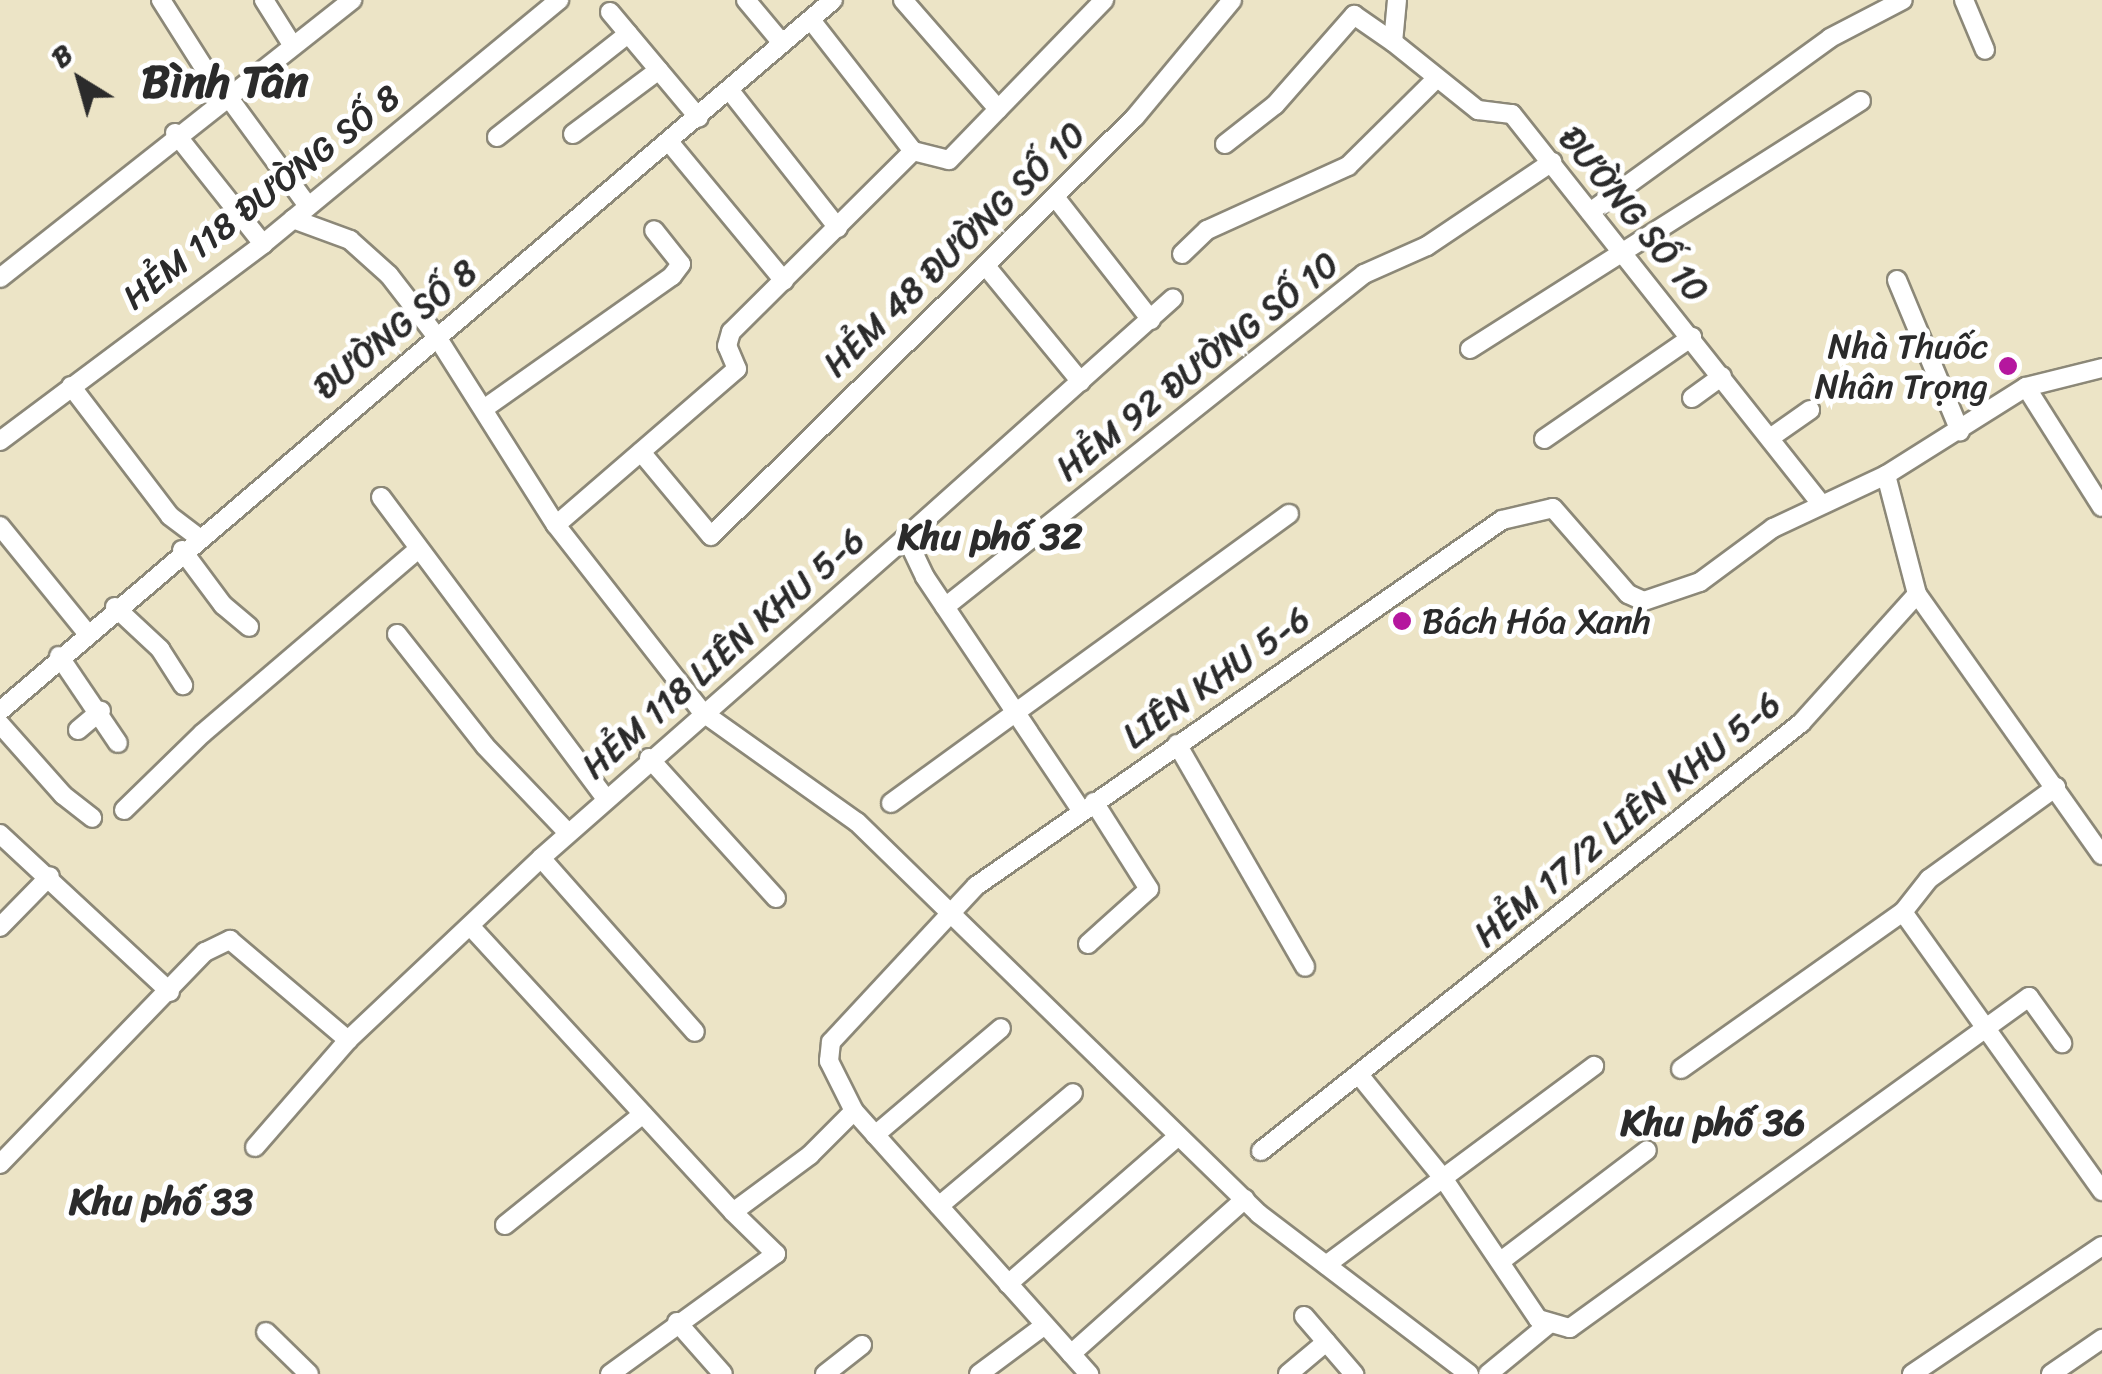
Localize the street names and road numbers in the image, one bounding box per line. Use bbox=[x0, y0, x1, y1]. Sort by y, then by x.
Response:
street label: HẺM 118 ĐƯỜNG SỐ 8 bbox=[113, 75, 409, 319]
street label: HẺM 48 ĐƯỜNG SỐ 10 bbox=[813, 112, 1095, 386]
street label: ĐƯỜNG SỐ 10 bbox=[1549, 116, 1719, 312]
street label: HẺM 92 ĐƯỜNG SỐ 10 bbox=[1046, 242, 1348, 490]
street label: ĐƯỜNG SỐ 8 bbox=[304, 249, 486, 409]
street label: HẺM 118 LIÊN KHU 5-6 bbox=[573, 519, 873, 787]
street label: LIÊN KHU 5-6 bbox=[1114, 597, 1318, 757]
street label: HẺM 17/2 LIÊN KHU 5-6 bbox=[1465, 682, 1789, 956]

